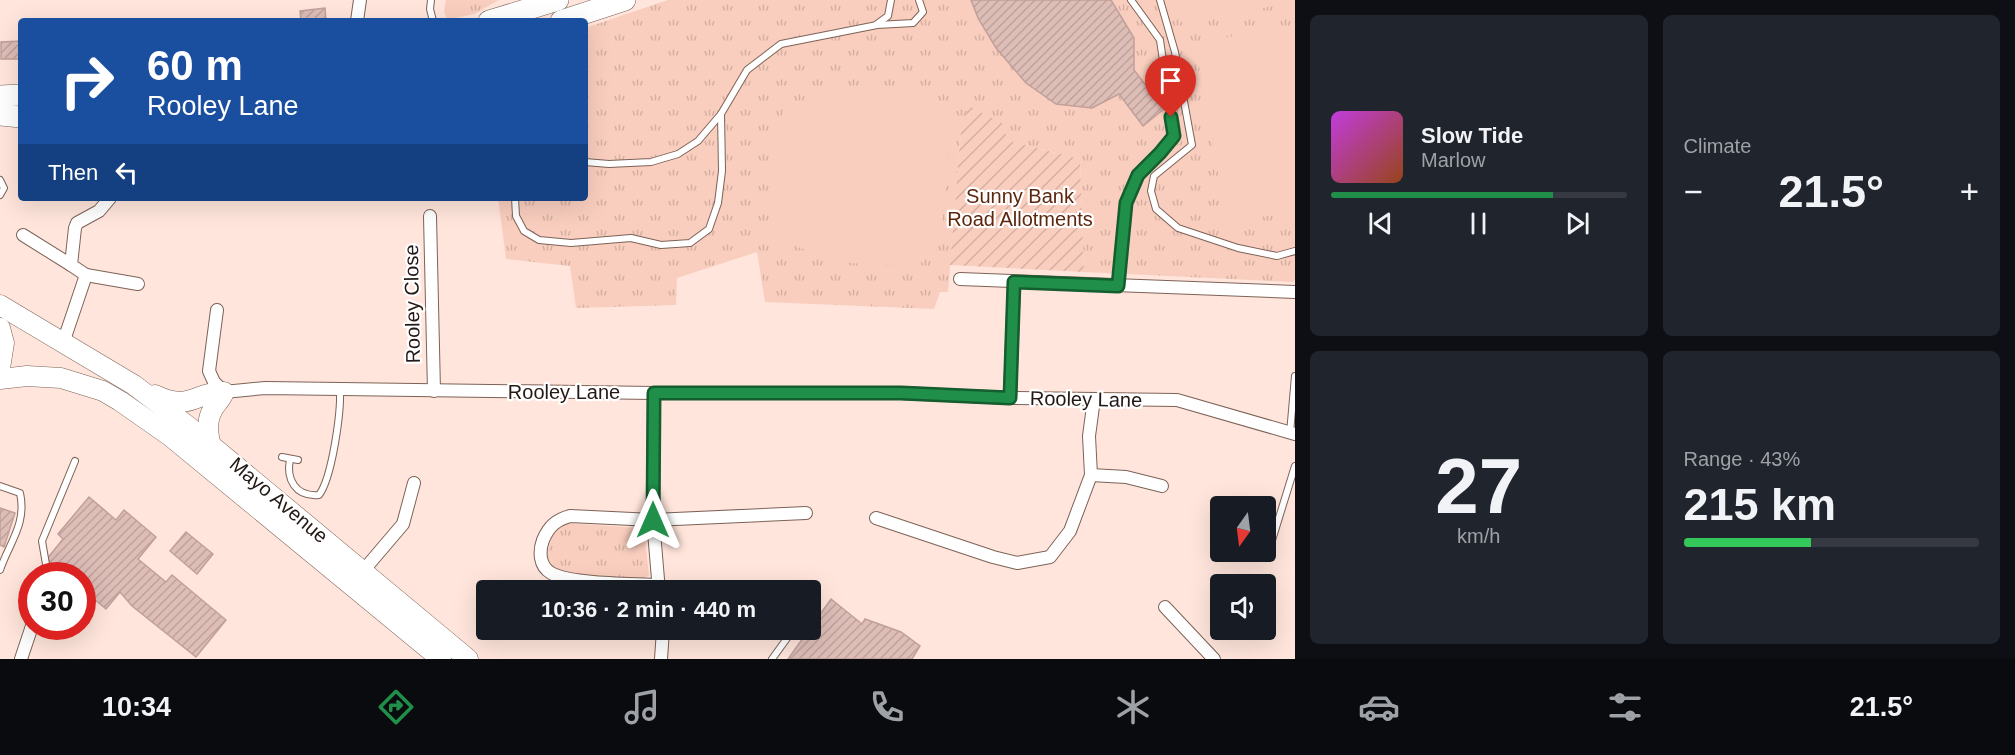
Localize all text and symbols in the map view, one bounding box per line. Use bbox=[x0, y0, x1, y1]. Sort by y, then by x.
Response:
icon: right bbox=[48, 42, 126, 120]
text: 60 m bbox=[147, 42, 243, 89]
pin bbox=[1145, 55, 1196, 117]
icon: arrive bbox=[1154, 64, 1187, 97]
text: Rooley Lane bbox=[147, 91, 299, 121]
text: Slow Tide bbox=[1421, 123, 1523, 148]
text: Climate bbox=[1684, 135, 1751, 157]
text: Marlow bbox=[1421, 149, 1485, 171]
icon: left bbox=[110, 156, 143, 189]
text: Then bbox=[48, 160, 98, 185]
text: 21.5° bbox=[1778, 166, 1884, 217]
text: − bbox=[1684, 173, 1703, 210]
text: + bbox=[1960, 173, 1979, 210]
park label: Sunny Bank Road Allotments bbox=[947, 185, 1093, 230]
icon: previous bbox=[1364, 207, 1397, 240]
icon: pause bbox=[1462, 207, 1495, 240]
icon: next bbox=[1561, 207, 1594, 240]
street label: Rooley Close bbox=[400, 244, 424, 364]
street label: Rooley Lane bbox=[508, 381, 620, 403]
street label: Rooley Lane bbox=[1030, 387, 1142, 411]
text: 27 bbox=[1435, 442, 1522, 530]
text: Range · 43% bbox=[1684, 448, 1800, 470]
street label: Mayo Avenue bbox=[226, 453, 332, 547]
text: 215 km bbox=[1684, 479, 1836, 530]
position arrow bbox=[621, 488, 685, 552]
north arrow bbox=[1210, 496, 1276, 562]
map controls bbox=[1210, 496, 1276, 640]
text: km/h bbox=[1457, 525, 1500, 547]
speed limit sign: 30 bbox=[18, 562, 96, 640]
button: sound bbox=[1210, 574, 1276, 640]
text: 10:36 · 2 min · 440 m bbox=[541, 597, 756, 622]
icon: directions bbox=[375, 686, 417, 728]
icon: music bbox=[621, 686, 663, 728]
icon: phone bbox=[866, 686, 908, 728]
icon: climate bbox=[1112, 686, 1154, 728]
icon: car bbox=[1358, 686, 1400, 728]
icon: filters bbox=[1604, 686, 1646, 728]
text: 10:34 bbox=[102, 692, 171, 722]
text: 21.5° bbox=[1850, 692, 1913, 722]

